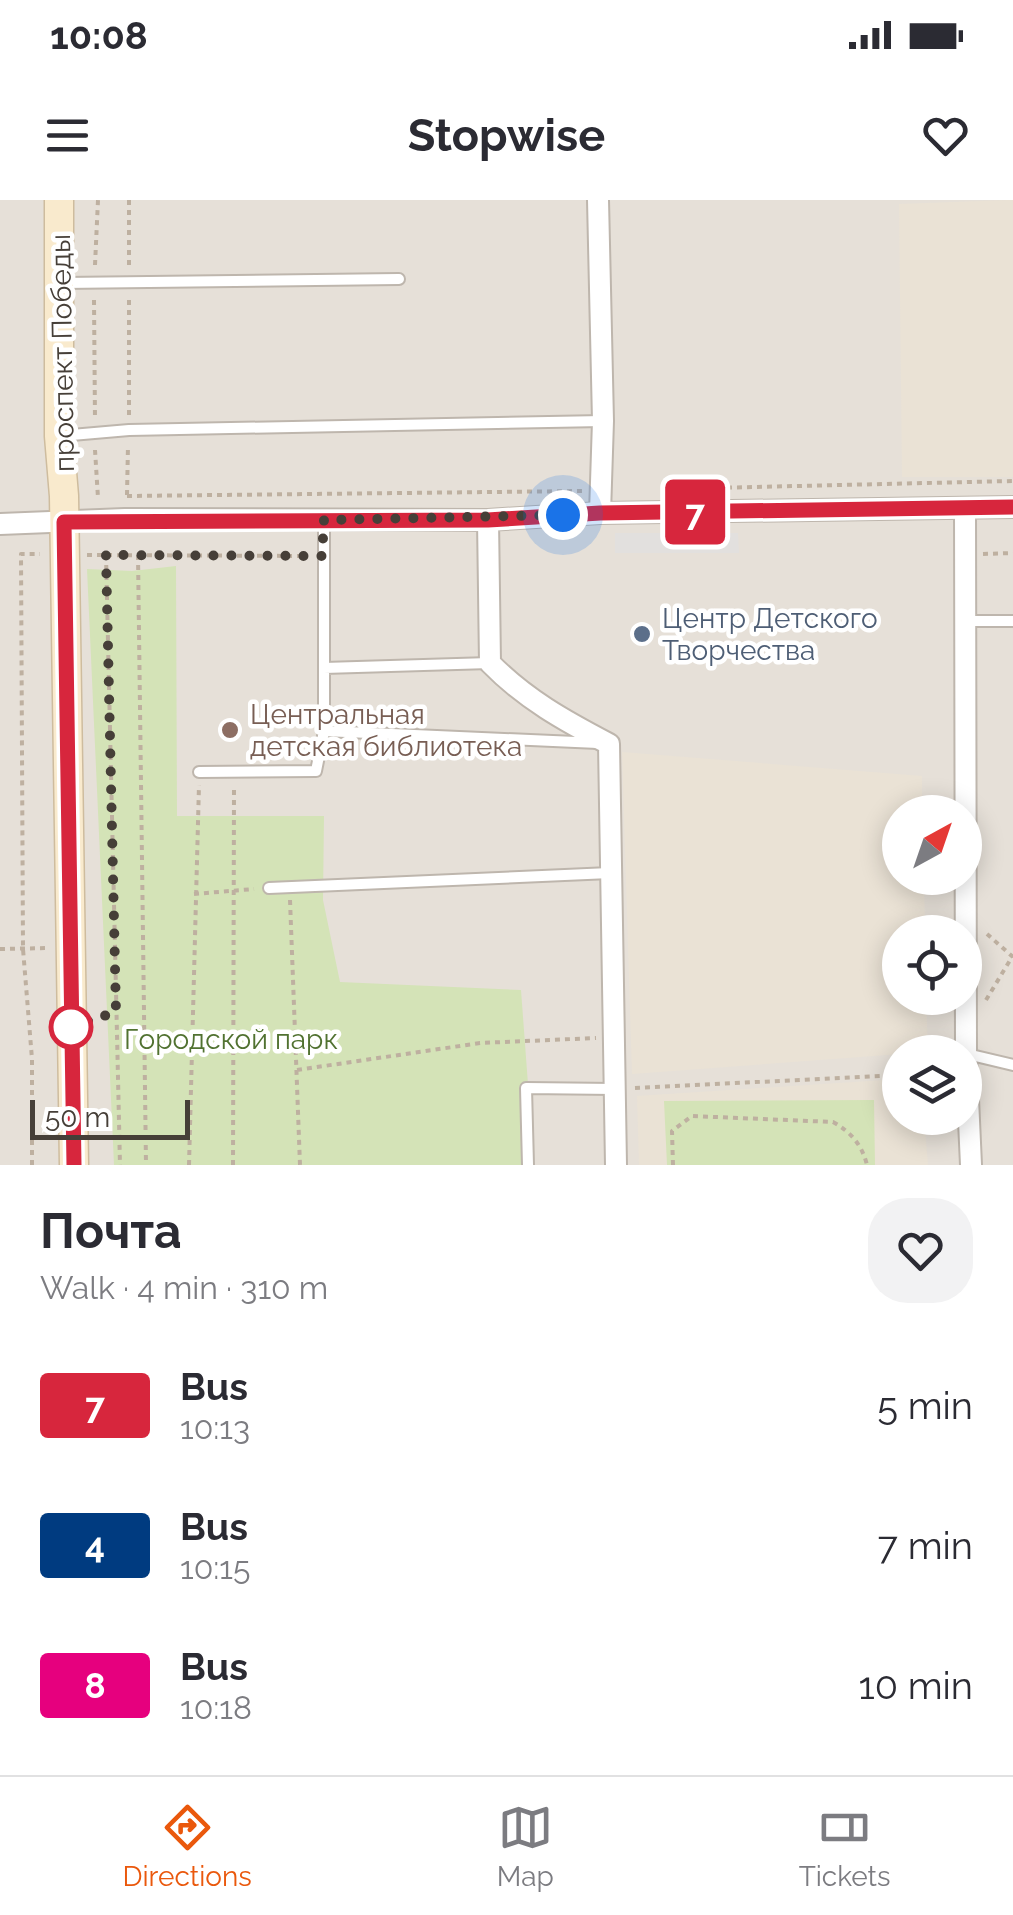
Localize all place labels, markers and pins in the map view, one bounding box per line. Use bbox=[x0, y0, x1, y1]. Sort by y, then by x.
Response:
place label: Центр Детского Творчества bbox=[662, 602, 878, 667]
marker: Центр Детского Творчества bbox=[631, 623, 653, 645]
place label: Центральная детская библиотека bbox=[250, 698, 522, 763]
marker: Центральная детская библиотека bbox=[219, 719, 241, 741]
unlabelled marker bbox=[50, 1006, 92, 1048]

